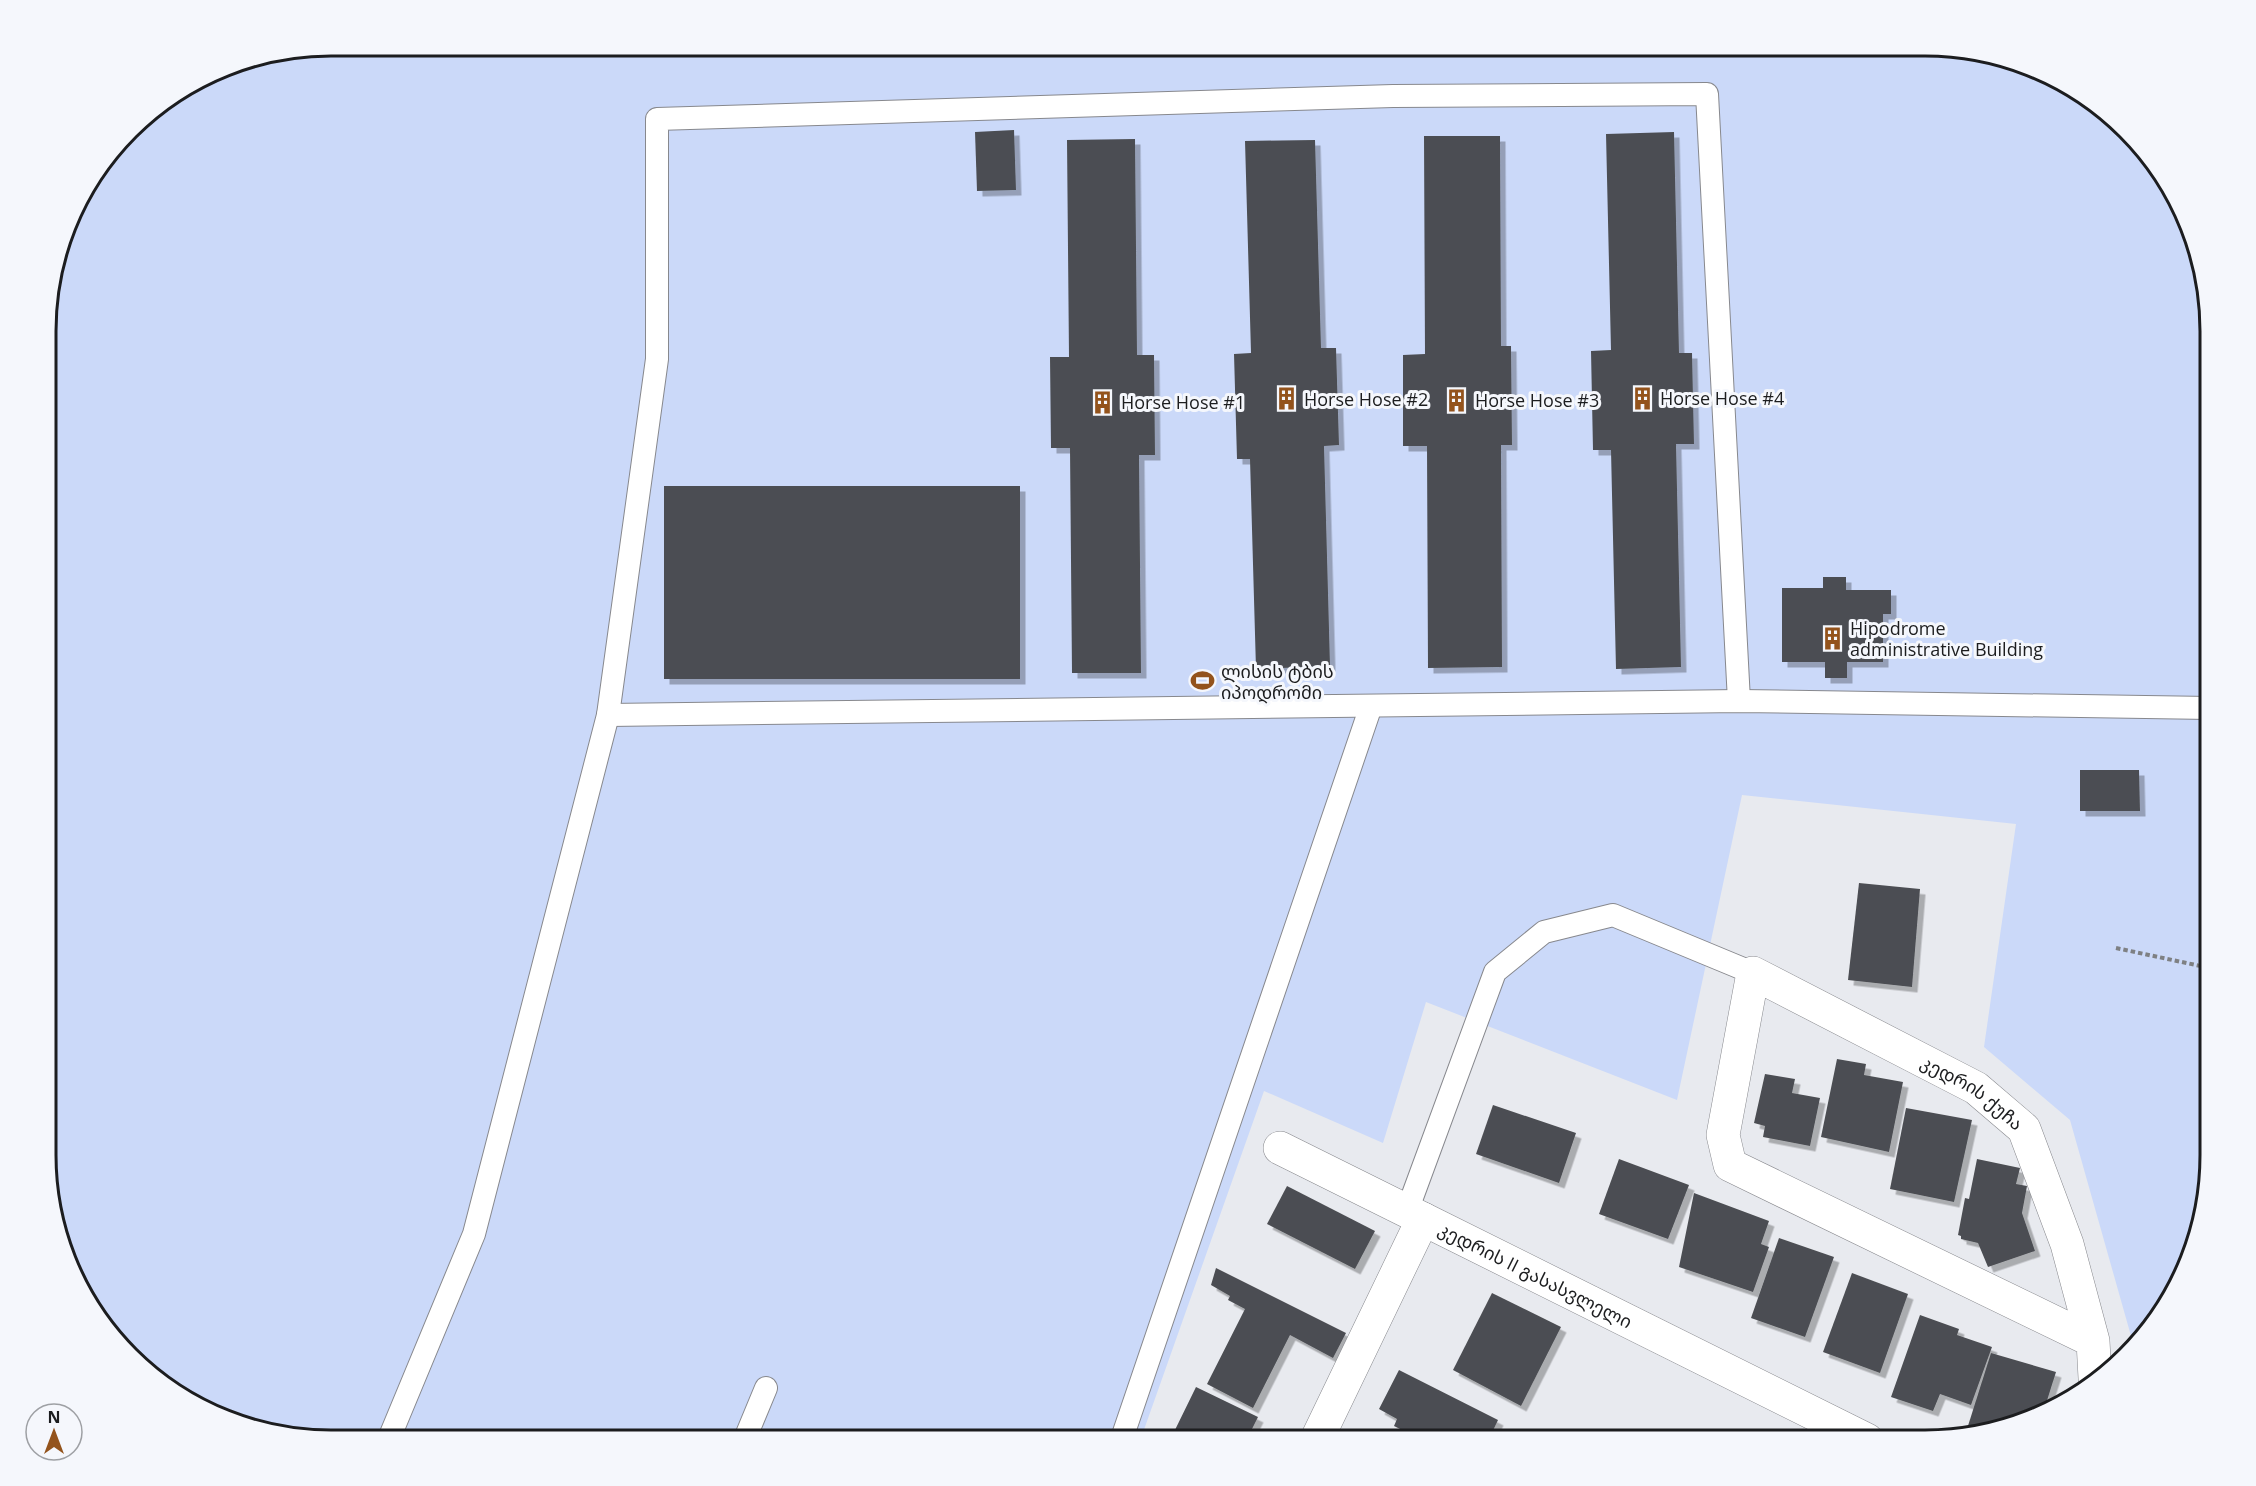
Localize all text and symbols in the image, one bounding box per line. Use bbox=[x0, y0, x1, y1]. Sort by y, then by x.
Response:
building icon: Horse Hose #4 bbox=[1629, 385, 1655, 411]
building icon: Horse Hose #2 bbox=[1273, 386, 1299, 412]
place label: Horse Hose #4 bbox=[1660, 386, 1784, 410]
place label: Horse Hose #2 bbox=[1304, 387, 1428, 411]
building icon: Horse Hose #3 bbox=[1444, 387, 1470, 413]
place label: Horse Hose #3 bbox=[1475, 388, 1599, 412]
building icon: Horse Hose #1 bbox=[1090, 389, 1116, 415]
place label: Horse Hose #1 bbox=[1121, 390, 1245, 414]
place label: Hipodrome administrative Building bbox=[1850, 616, 2043, 661]
building icon: Hipodrome administrative Building bbox=[1819, 625, 1845, 651]
place label: ლისის ტბის იპოდრომი bbox=[1221, 659, 1334, 704]
sports icon: ლისის ტბის იპოდრომი bbox=[1190, 668, 1216, 694]
street label: კედრის ქუჩა bbox=[1917, 1050, 2028, 1135]
street label: კედრის II გასასვლელი bbox=[1434, 1217, 1636, 1333]
north arrow bbox=[24, 1402, 84, 1462]
text: N bbox=[47, 1406, 61, 1428]

